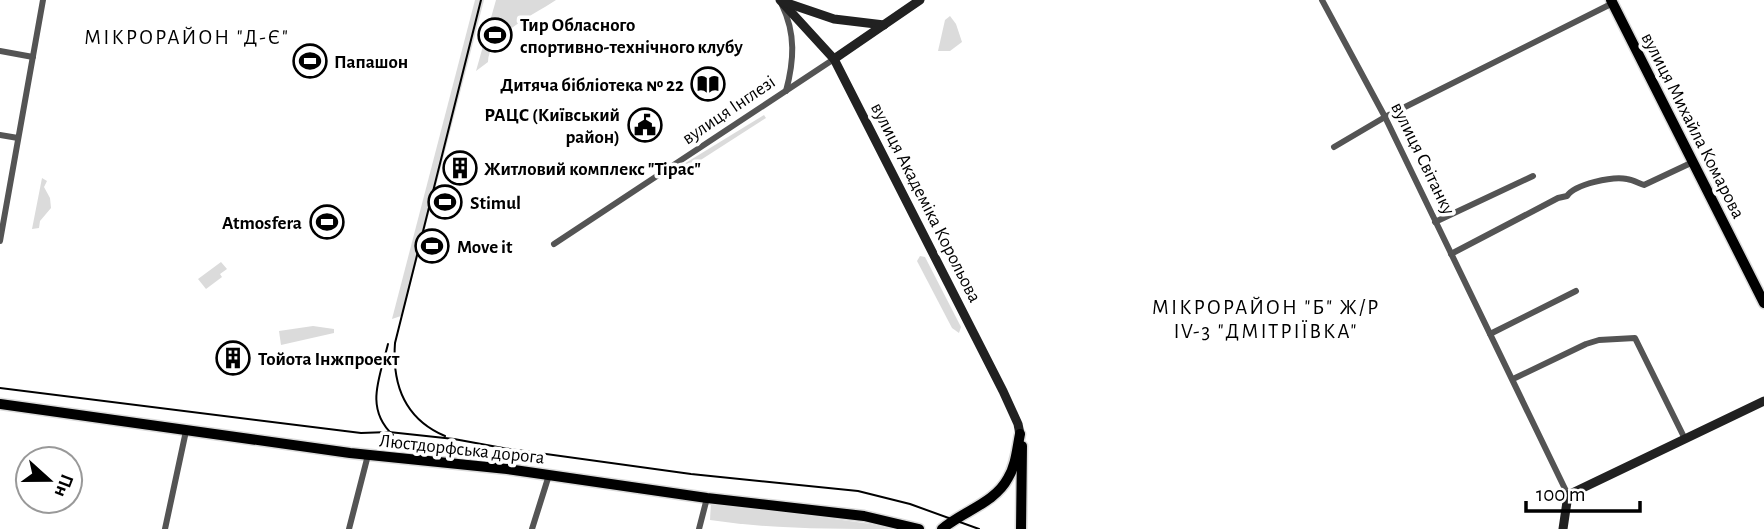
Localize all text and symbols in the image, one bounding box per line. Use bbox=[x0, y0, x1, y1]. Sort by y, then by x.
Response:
sports icon: Тир Обласного спортивно-технічного клубу bbox=[476, 16, 514, 54]
place label: Тир Обласного спортивно-технічного клубу bbox=[520, 16, 743, 57]
district label: МІКРОРАЙОН "Д-Є" bbox=[84, 26, 290, 48]
street label: вулиця Михайла Комарова bbox=[1637, 30, 1748, 222]
sports icon: Папашон bbox=[291, 42, 329, 80]
place label: Папашон bbox=[334, 53, 408, 72]
library icon: Дитяча бібліотека № 22 bbox=[689, 65, 727, 103]
street label: вулиця Інглезі bbox=[679, 72, 779, 148]
place label: Дитяча бібліотека № 22 bbox=[500, 76, 684, 95]
street label: вулиця Світанку bbox=[1387, 99, 1458, 218]
street label: вулиця Академіка Корольова bbox=[867, 100, 984, 306]
place label: РАЦС (Київський район) bbox=[484, 106, 620, 147]
public building icon: РАЦС (Київський район) bbox=[626, 106, 664, 144]
building icon: Житловий комплекс "Тірас" bbox=[441, 149, 479, 187]
place label: Житловий комплекс "Тірас" bbox=[484, 160, 701, 179]
sports icon: Stimul bbox=[426, 183, 464, 221]
place label: Stimul bbox=[470, 194, 521, 213]
sports icon: Atmosfera bbox=[308, 203, 346, 241]
place label: Atmosfera bbox=[222, 214, 302, 233]
sports icon: Move it bbox=[413, 227, 451, 265]
place label: Move it bbox=[457, 238, 513, 257]
district label: МІКРОРАЙОН "Б" Ж/Р IV-3 "ДМІТРІЇВКА" bbox=[1152, 296, 1380, 342]
building icon: Тойота Інжпроект bbox=[214, 339, 252, 377]
place label: Тойота Інжпроект bbox=[258, 350, 400, 369]
street label: Люстдорфська дорога bbox=[378, 431, 546, 468]
north arrow bbox=[14, 445, 84, 515]
scale bar bbox=[1526, 470, 1640, 514]
text: Пн bbox=[50, 471, 76, 500]
text: 100 m bbox=[1536, 484, 1586, 505]

